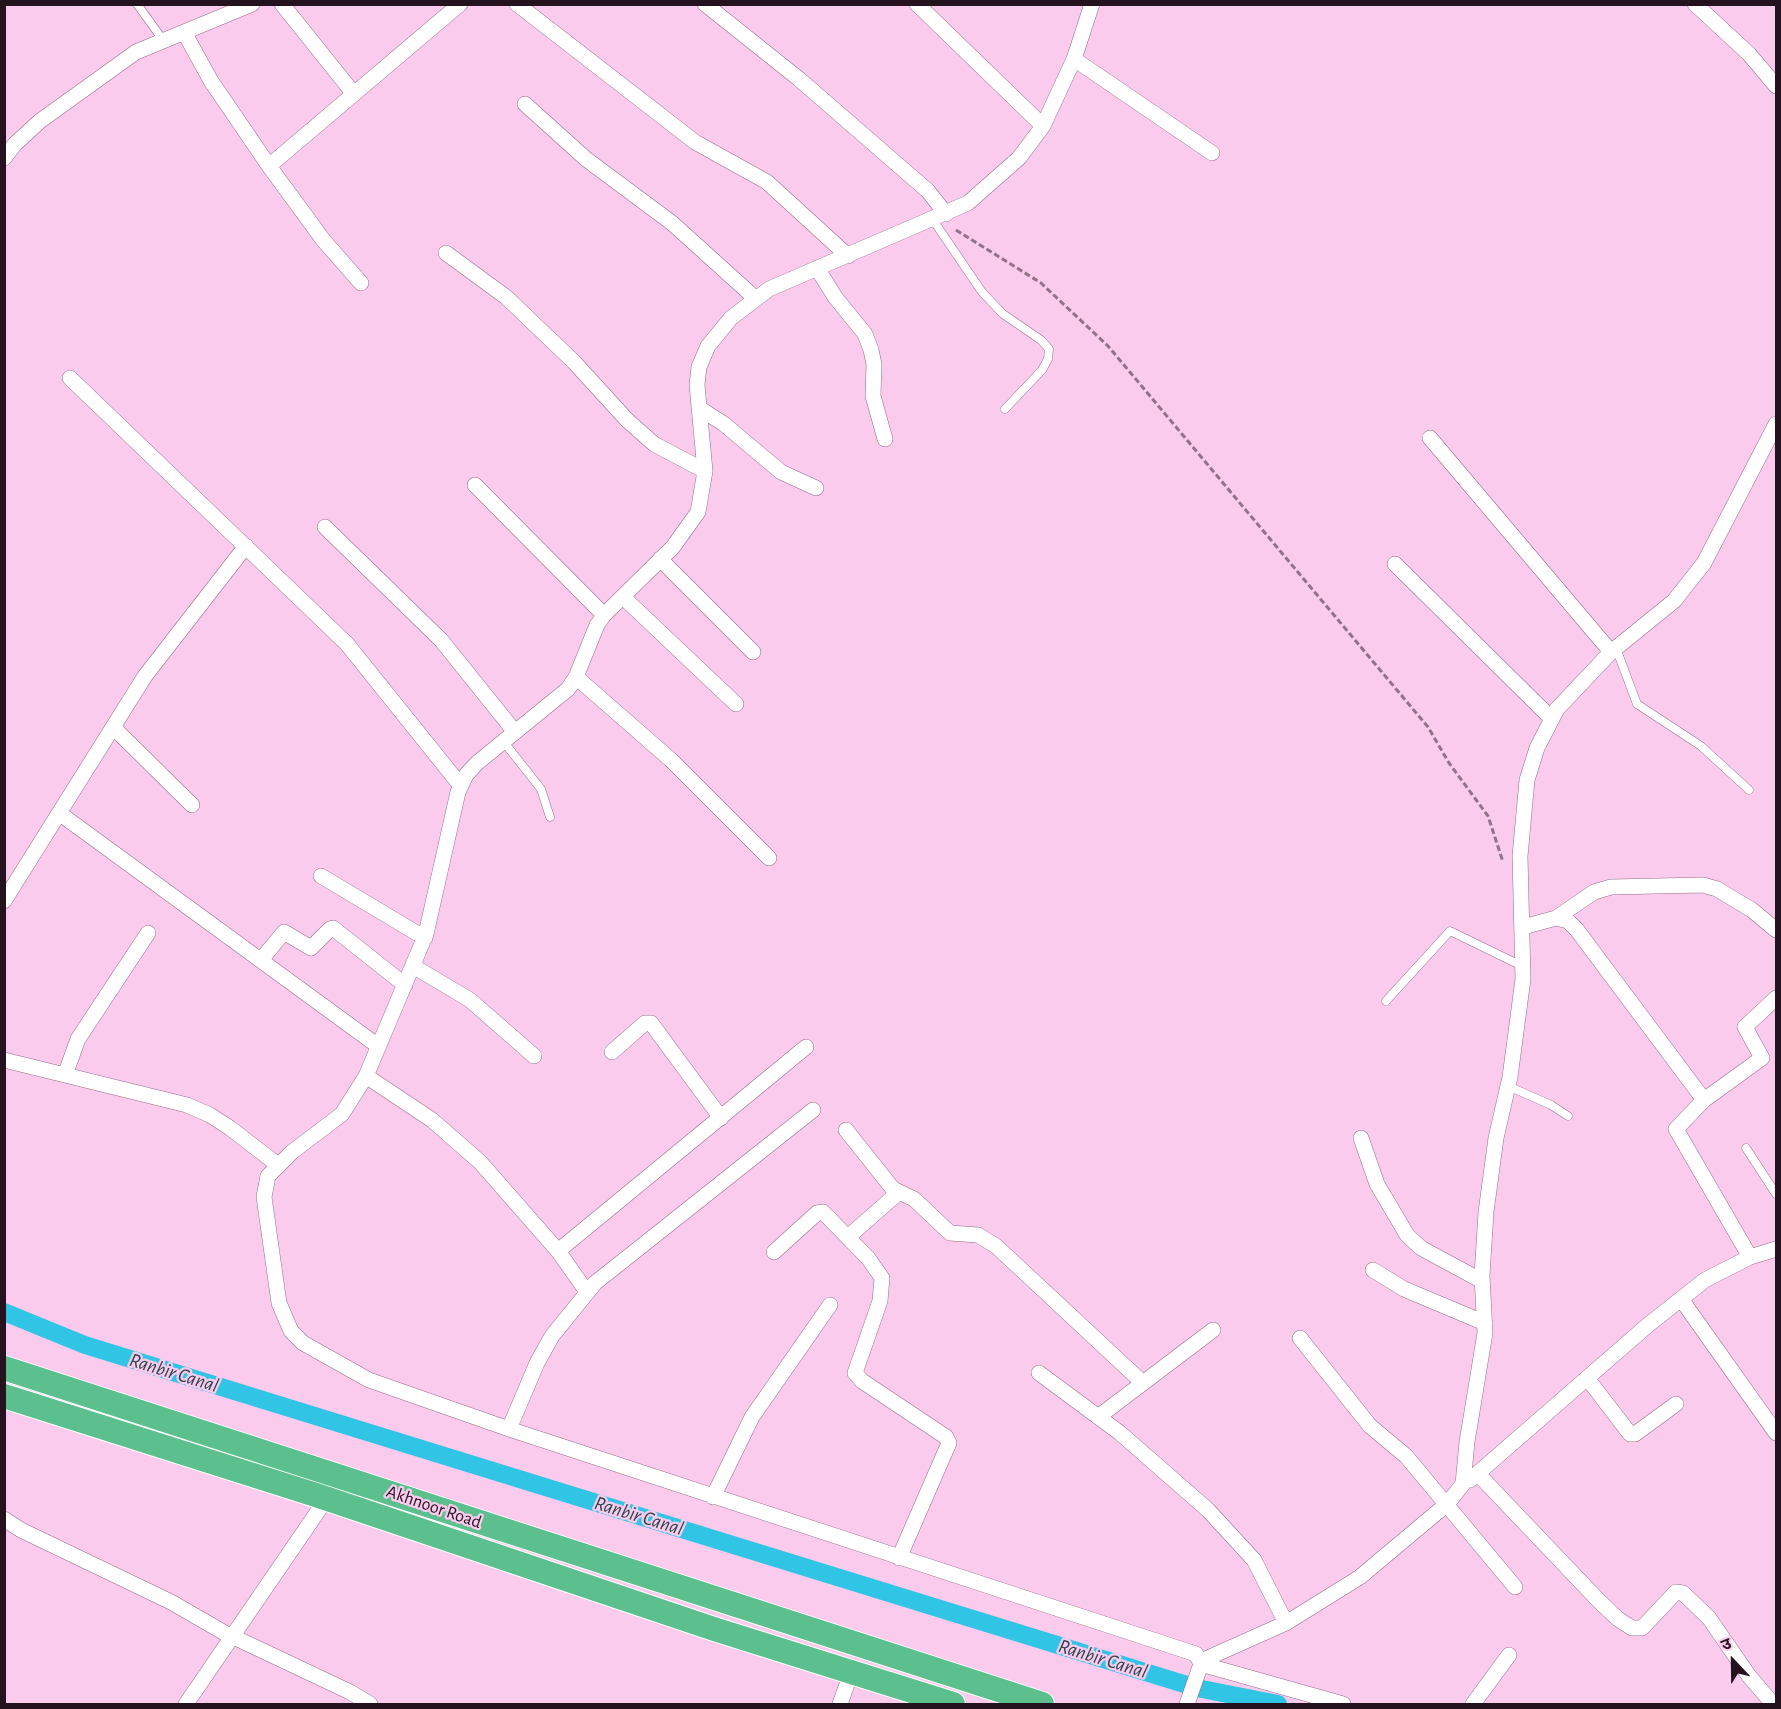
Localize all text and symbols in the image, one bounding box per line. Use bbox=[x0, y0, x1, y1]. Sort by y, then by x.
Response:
water label: Ranbir Canal bbox=[126, 1348, 222, 1398]
street label: Akhnoor Road bbox=[384, 1481, 484, 1533]
water label: Ranbir Canal bbox=[591, 1491, 687, 1541]
north arrow bbox=[1703, 1631, 1763, 1691]
water label: Ranbir Canal bbox=[1055, 1634, 1151, 1684]
text: उ bbox=[1719, 1635, 1734, 1653]

